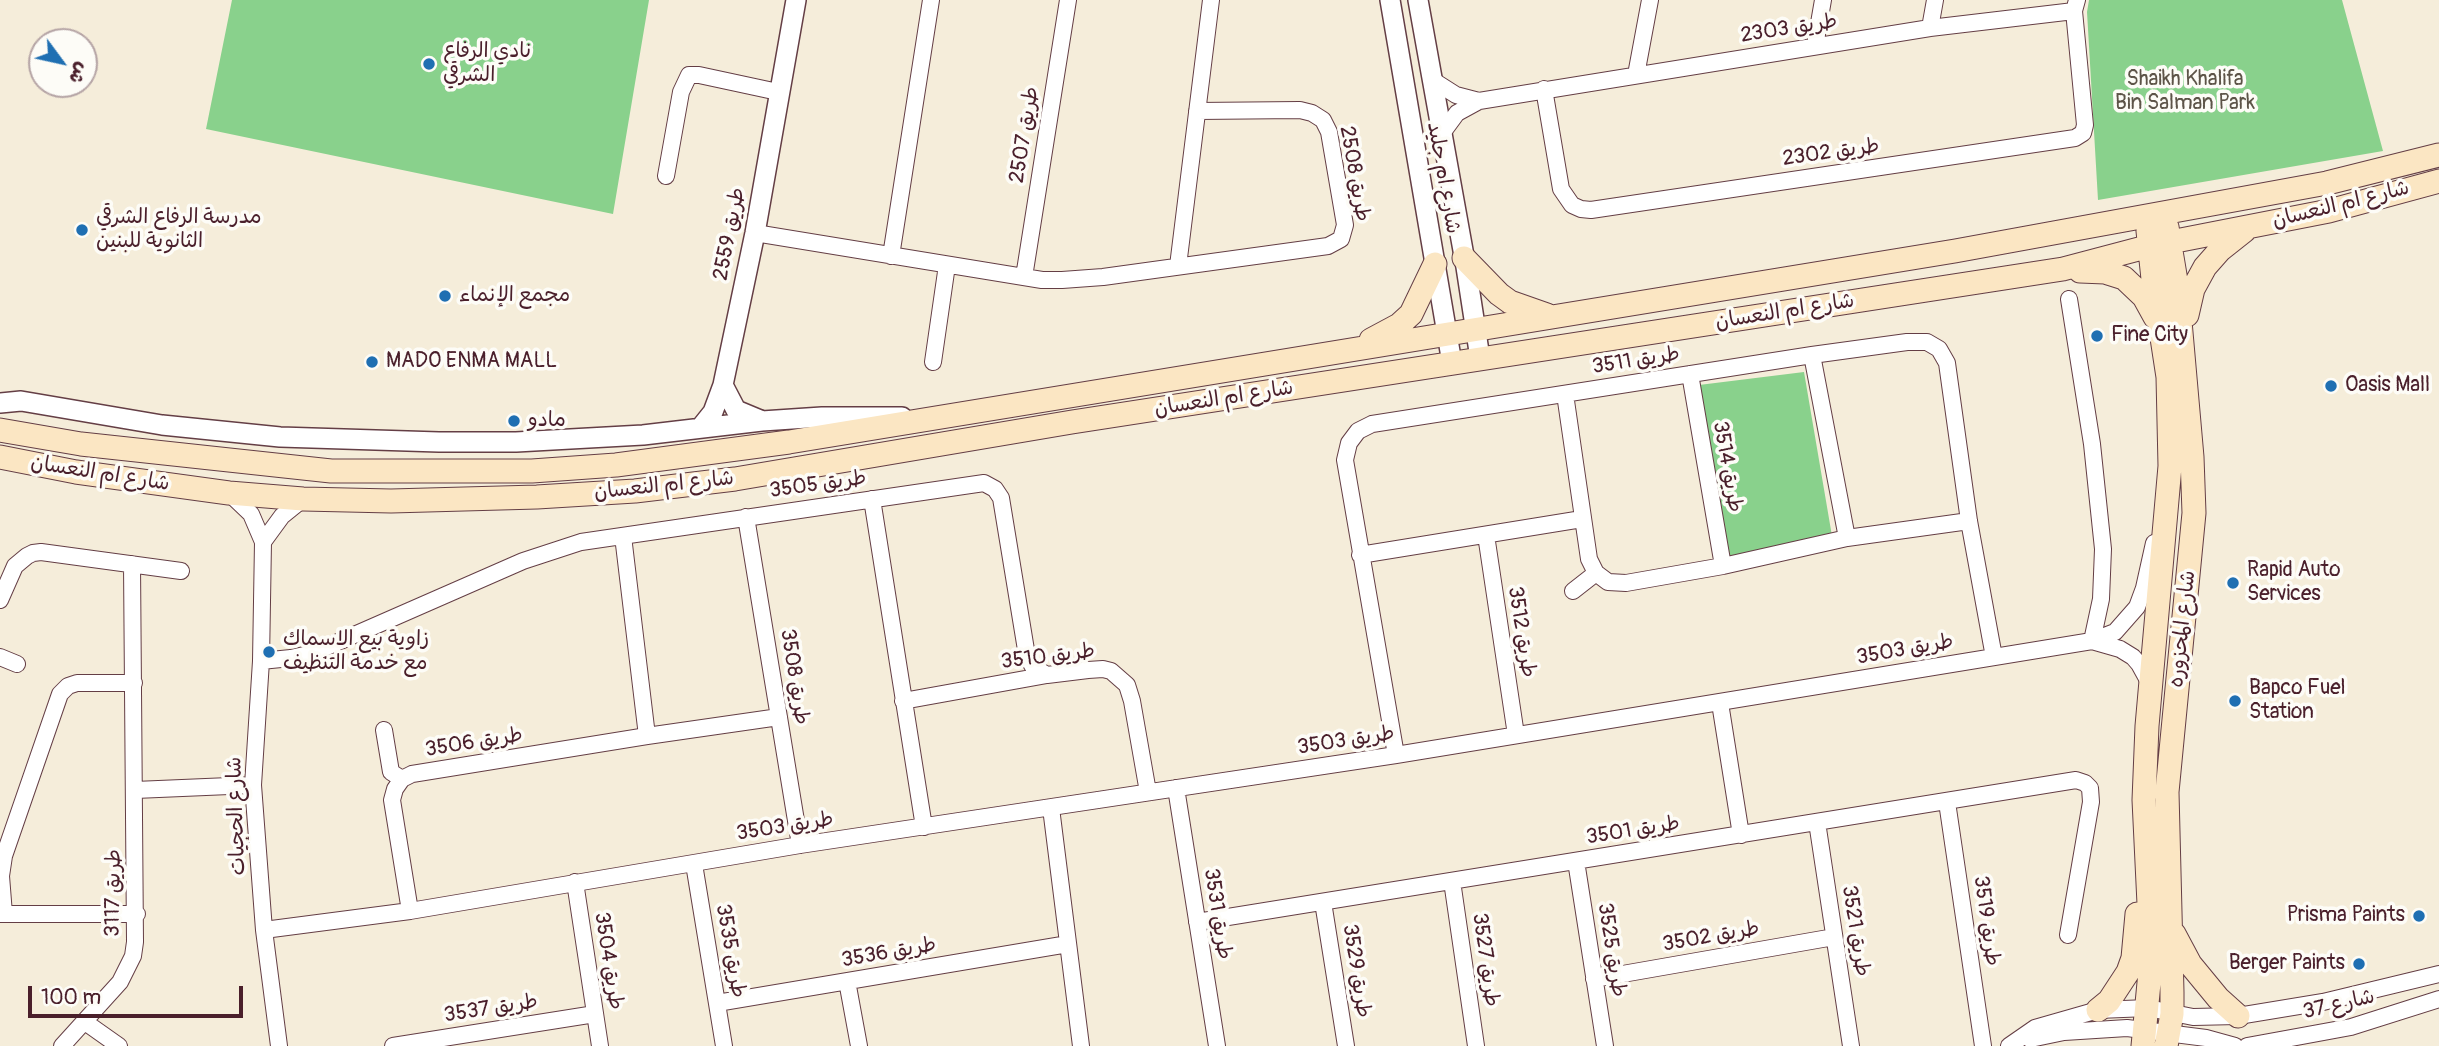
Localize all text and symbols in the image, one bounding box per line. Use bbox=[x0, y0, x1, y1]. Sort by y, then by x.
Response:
street label: طريق 2303 bbox=[1739, 9, 1839, 49]
north arrow bbox=[28, 28, 98, 98]
place label: نادي الرفاع الشرقي bbox=[443, 39, 531, 89]
marker: نادي الرفاع الشرقي bbox=[421, 56, 437, 72]
text: ش bbox=[63, 58, 95, 89]
park label: Shaikh Khalifa Bin Salman Park bbox=[2115, 67, 2255, 117]
street label: طريق 2507 bbox=[1005, 85, 1045, 185]
street label: شارع ام جليد bbox=[1421, 120, 1465, 236]
street label: طريق 2508 bbox=[1333, 124, 1375, 224]
street label: طريق 2302 bbox=[1781, 134, 1881, 172]
street label: شارع ام النعسان bbox=[2270, 176, 2412, 234]
street label: طريق 2559 bbox=[709, 185, 751, 283]
place label: مدرسة الرفاع الشرقي الثانوية للبنين bbox=[96, 205, 262, 255]
marker: مدرسة الرفاع الشرقي الثانوية للبنين bbox=[74, 222, 90, 238]
place label: مجمع الإنماء bbox=[459, 283, 570, 309]
marker: مجمع الإنماء bbox=[437, 288, 453, 304]
street label: شارع ام النعسان bbox=[1714, 289, 1856, 335]
place label: Fine City bbox=[2111, 323, 2188, 349]
marker: Fine City bbox=[2089, 328, 2105, 344]
street label: طريق 3511 bbox=[1590, 342, 1682, 380]
place label: MADO ENMA MALL bbox=[386, 349, 557, 375]
marker: MADO ENMA MALL bbox=[364, 354, 380, 370]
place label: Oasis Mall bbox=[2345, 373, 2430, 399]
street label: شارع ام النعسان bbox=[1153, 376, 1295, 422]
marker: Oasis Mall bbox=[2323, 378, 2339, 394]
place label: مادو bbox=[528, 408, 566, 434]
marker: مادو bbox=[506, 413, 522, 429]
street label: طريق 3514 bbox=[1707, 419, 1747, 515]
street label: شارع ام النعسان bbox=[29, 451, 171, 497]
street label: شارع ام النعسان bbox=[593, 466, 735, 506]
street label: طريق 3505 bbox=[768, 466, 868, 504]
place label: Rapid Auto Services bbox=[2247, 558, 2341, 608]
street label: شارع المحزوره bbox=[2164, 569, 2202, 689]
marker: Rapid Auto Services bbox=[2225, 575, 2241, 591]
street label: طريق 3512 bbox=[1501, 585, 1541, 679]
place label: زاوية بيع الاسماك مع خدمة التنظيف bbox=[283, 627, 429, 677]
street label: طريق 3508 bbox=[774, 627, 814, 727]
street label: طريق 3503 bbox=[1855, 629, 1955, 671]
street label: طريق 3510 bbox=[1000, 639, 1096, 675]
marker: زاوية بيع الاسماك مع خدمة التنظيف bbox=[261, 644, 277, 660]
place label: Bapco Fuel Station bbox=[2249, 676, 2346, 726]
marker: Bapco Fuel Station bbox=[2227, 693, 2243, 709]
street label: طريق 3503 bbox=[1296, 721, 1396, 761]
street label: طريق 3506 bbox=[423, 723, 525, 763]
street label: شارع الحجيات bbox=[222, 756, 252, 876]
street label: طريق 3503 bbox=[735, 807, 835, 847]
street label: طريق 3501 bbox=[1584, 811, 1682, 851]
street label: طريق 3117 bbox=[101, 849, 127, 937]
street label: طريق 3531 bbox=[1197, 867, 1237, 961]
street label: طريق 3519 bbox=[1967, 874, 2005, 968]
street label: طريق 3521 bbox=[1835, 884, 1875, 978]
street label: طريق 3525 bbox=[1591, 901, 1631, 999]
street label: طريق 3535 bbox=[709, 902, 751, 1000]
place label: Prisma Paints bbox=[2287, 903, 2405, 929]
marker: Prisma Paints bbox=[2411, 908, 2427, 924]
street label: طريق 3504 bbox=[588, 910, 628, 1012]
street label: طريق 3527 bbox=[1466, 911, 1504, 1009]
street label: طريق 3502 bbox=[1661, 916, 1761, 958]
street label: طريق 3529 bbox=[1336, 922, 1376, 1020]
street label: طريق 3536 bbox=[840, 932, 938, 974]
place label: Berger Paints bbox=[2229, 951, 2345, 977]
marker: Berger Paints bbox=[2351, 956, 2367, 972]
scale bar bbox=[32, 972, 247, 1016]
text: 100 m bbox=[41, 984, 101, 1011]
street label: شارع 37 bbox=[2301, 985, 2377, 1025]
street label: طريق 3537 bbox=[442, 989, 540, 1029]

